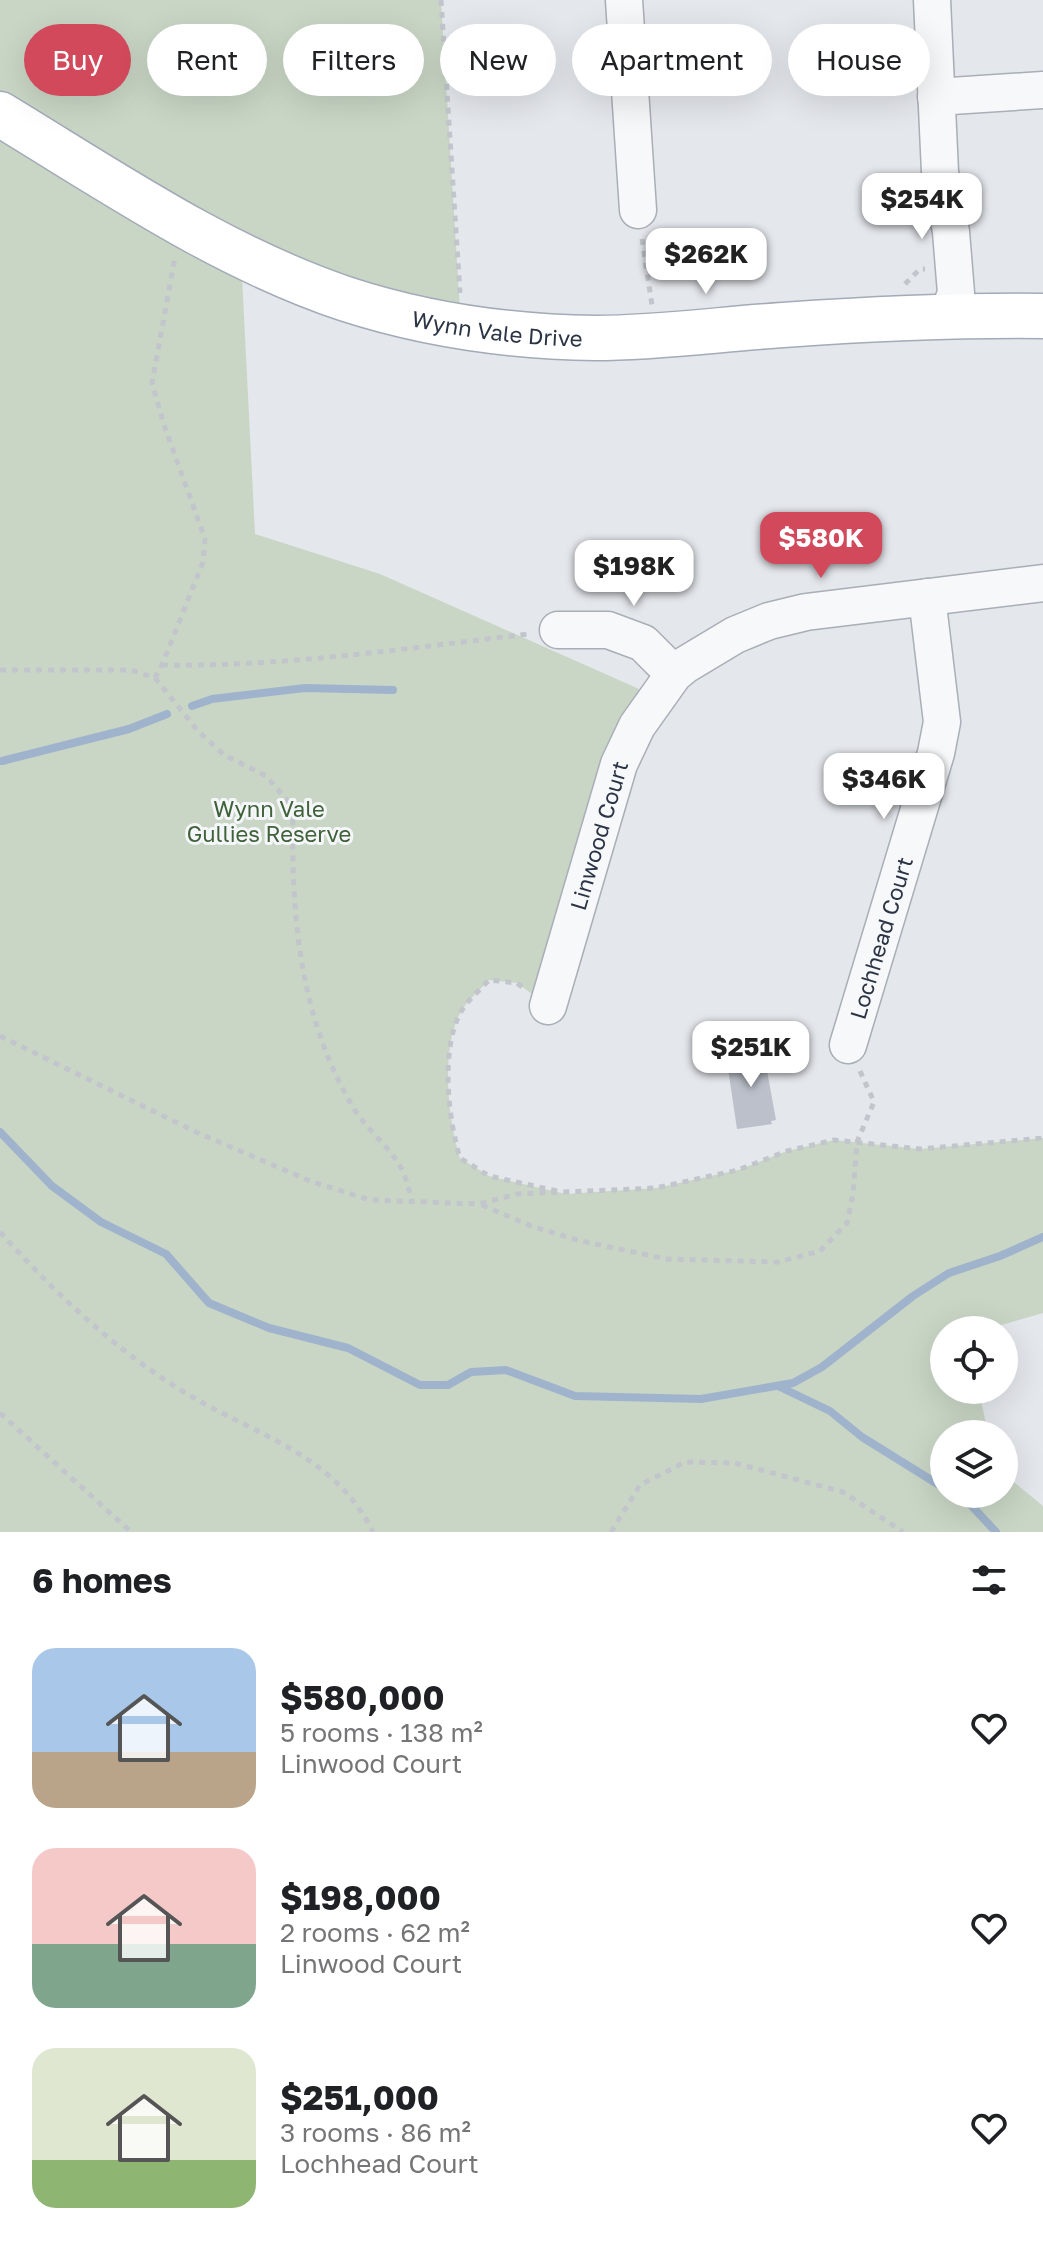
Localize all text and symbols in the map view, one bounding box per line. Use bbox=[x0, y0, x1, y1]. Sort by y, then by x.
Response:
chip: Buy bbox=[24, 24, 131, 96]
chip: Rent bbox=[147, 24, 267, 96]
chip: Filters bbox=[283, 24, 424, 96]
chip: New bbox=[440, 24, 556, 96]
chip: Apartment bbox=[572, 24, 772, 96]
chip: House bbox=[788, 24, 930, 96]
pin: $254K bbox=[866, 173, 978, 241]
text: $254K bbox=[880, 183, 964, 214]
pin: $262K bbox=[650, 228, 762, 296]
text: $262K bbox=[664, 238, 748, 269]
street label: Wynn Vale Drive bbox=[410, 304, 583, 351]
pin: $580K bbox=[765, 512, 877, 580]
text: $580K bbox=[778, 522, 864, 553]
pin: $198K bbox=[578, 540, 690, 608]
text: $198K bbox=[593, 550, 675, 581]
pin: $346K bbox=[828, 753, 940, 821]
street label: Linwood Court bbox=[563, 757, 633, 913]
text: $346K bbox=[842, 763, 926, 794]
park label: Wynn Vale Gullies Reserve bbox=[187, 795, 351, 847]
street label: Lochhead Court bbox=[843, 853, 918, 1022]
pin: $251K bbox=[695, 1021, 807, 1089]
text: $251K bbox=[710, 1031, 792, 1062]
map controls bbox=[930, 1316, 1018, 1508]
button: locate bbox=[930, 1316, 1018, 1404]
button: layers bbox=[930, 1420, 1018, 1508]
icon: filters bbox=[967, 1558, 1011, 1602]
text: 6 homes bbox=[32, 1560, 172, 1600]
text: $580,000 bbox=[280, 1677, 445, 1717]
icon: home bbox=[96, 1680, 192, 1776]
icon: heart bbox=[967, 1706, 1011, 1750]
text: 5 rooms · 138 m² bbox=[280, 1717, 483, 1748]
text: Linwood Court bbox=[280, 1748, 462, 1779]
text: $198,000 bbox=[280, 1877, 441, 1917]
icon: home bbox=[96, 1880, 192, 1976]
icon: heart bbox=[967, 1906, 1011, 1950]
text: 2 rooms · 62 m² bbox=[280, 1917, 470, 1948]
text: Linwood Court bbox=[280, 1948, 462, 1979]
text: $251,000 bbox=[280, 2077, 439, 2117]
icon: home bbox=[96, 2080, 192, 2176]
icon: heart bbox=[967, 2106, 1011, 2150]
text: 3 rooms · 86 m² bbox=[280, 2117, 471, 2148]
text: Lochhead Court bbox=[280, 2148, 479, 2179]

